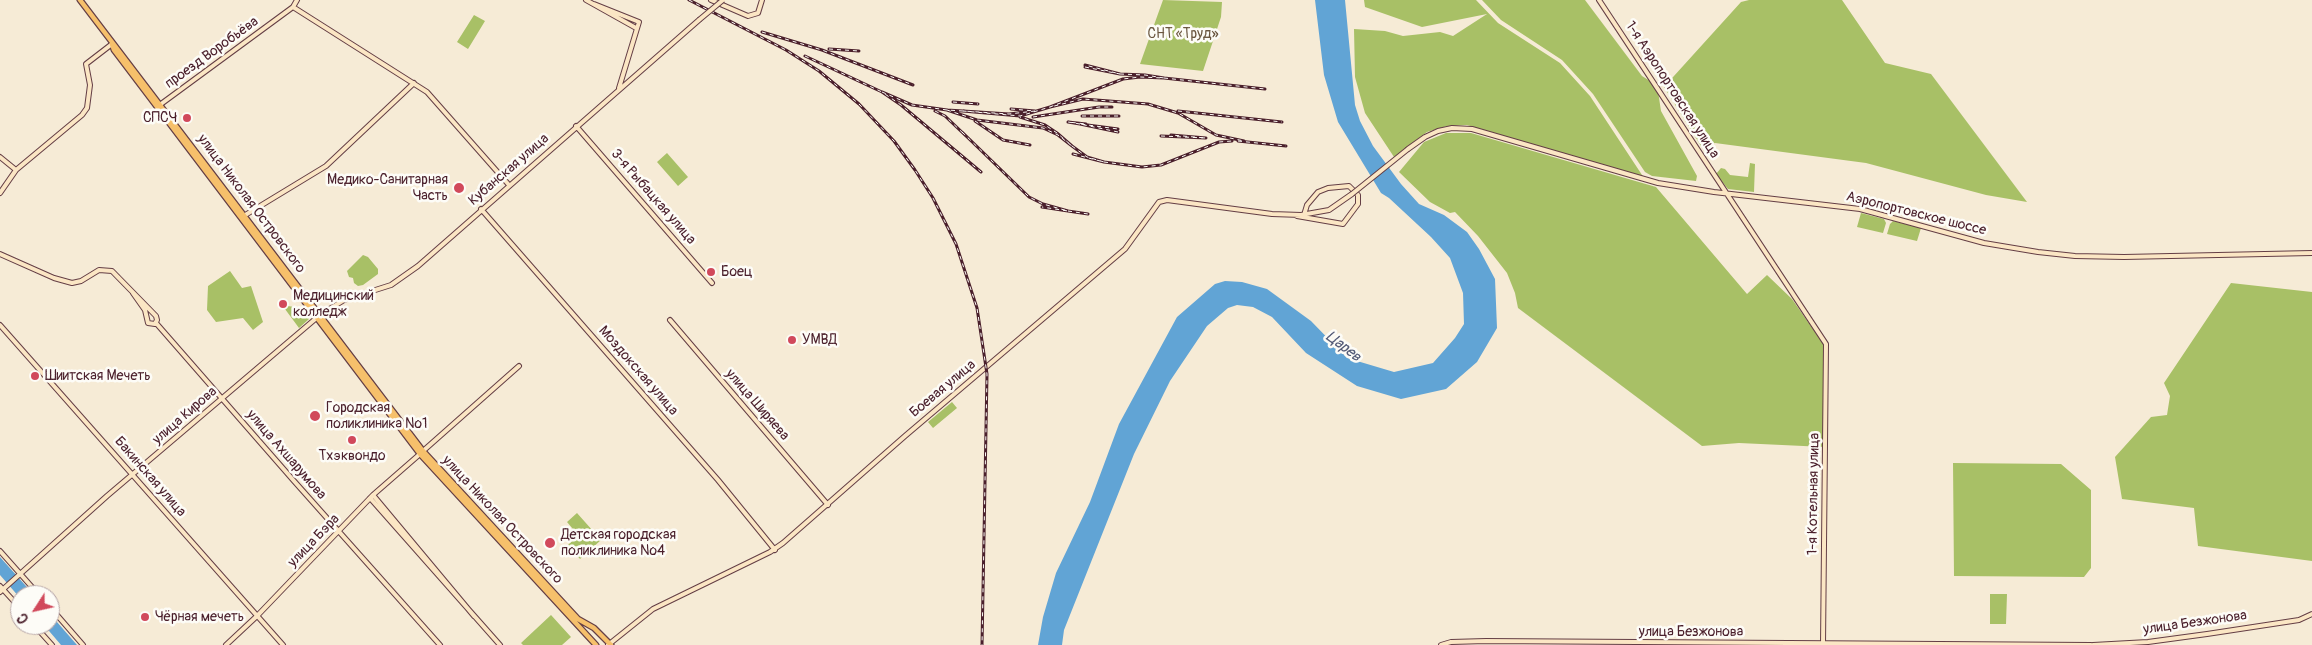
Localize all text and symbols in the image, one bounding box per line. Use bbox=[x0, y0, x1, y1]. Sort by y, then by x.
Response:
street label: проезд Воробьёва bbox=[162, 13, 262, 93]
street label: 1-я Аэропортовская улица bbox=[1621, 18, 1723, 162]
park label: СНТ «Труд» bbox=[1147, 26, 1219, 42]
place label: СПСЧ bbox=[143, 110, 177, 126]
marker: СПСЧ bbox=[181, 112, 193, 124]
street label: улица Николая Островского bbox=[193, 131, 309, 277]
street label: Кубанская улица bbox=[465, 131, 553, 209]
street label: 3-я Рыбацкая улица bbox=[607, 146, 699, 248]
place label: Медико-Санитарная Часть bbox=[327, 172, 448, 204]
marker: Медико-Санитарная Часть bbox=[452, 181, 466, 195]
street label: Аэропортовское шоссе bbox=[1844, 188, 1988, 240]
place label: Боец bbox=[721, 264, 753, 280]
marker: Боец bbox=[705, 266, 717, 278]
place label: Медицинский колледж bbox=[293, 288, 374, 321]
marker: Медицинский колледж bbox=[277, 298, 289, 310]
street label: Моздокская улица bbox=[595, 323, 681, 419]
water label: Царев bbox=[1322, 328, 1364, 366]
place label: УМВД bbox=[802, 332, 837, 348]
marker: УМВД bbox=[786, 334, 798, 346]
street label: Боевая улица bbox=[907, 357, 979, 421]
street label: улица Ширяева bbox=[721, 366, 793, 444]
place label: Шиитская Мечеть bbox=[45, 368, 151, 384]
marker: Шиитская Мечеть bbox=[29, 370, 41, 382]
street label: улица Кирова bbox=[149, 384, 221, 448]
place label: Городская поликлиника №1 bbox=[326, 400, 427, 432]
street label: улица Ахшарумова bbox=[243, 407, 329, 503]
marker: Городская поликлиника №1 bbox=[308, 409, 322, 423]
street label: Бакинская улица bbox=[111, 433, 189, 521]
street label: 1-я Котельная улица bbox=[1805, 433, 1823, 555]
marker: Тхэквондо bbox=[346, 434, 358, 446]
place label: Тхэквондо bbox=[319, 448, 385, 464]
street label: улица Николая Островского bbox=[438, 452, 566, 588]
street label: улица Бэра bbox=[285, 511, 343, 571]
place label: Детская городская поликлиника №4 bbox=[561, 527, 676, 560]
marker: Детская городская поликлиника №4 bbox=[543, 536, 557, 550]
north arrow bbox=[10, 585, 60, 635]
street label: улица Безжонова bbox=[2142, 607, 2248, 639]
place label: Чёрная мечеть bbox=[155, 609, 244, 625]
text: С bbox=[14, 610, 33, 627]
marker: Чёрная мечеть bbox=[139, 611, 151, 623]
street label: улица Безжонова bbox=[1639, 624, 1743, 640]

